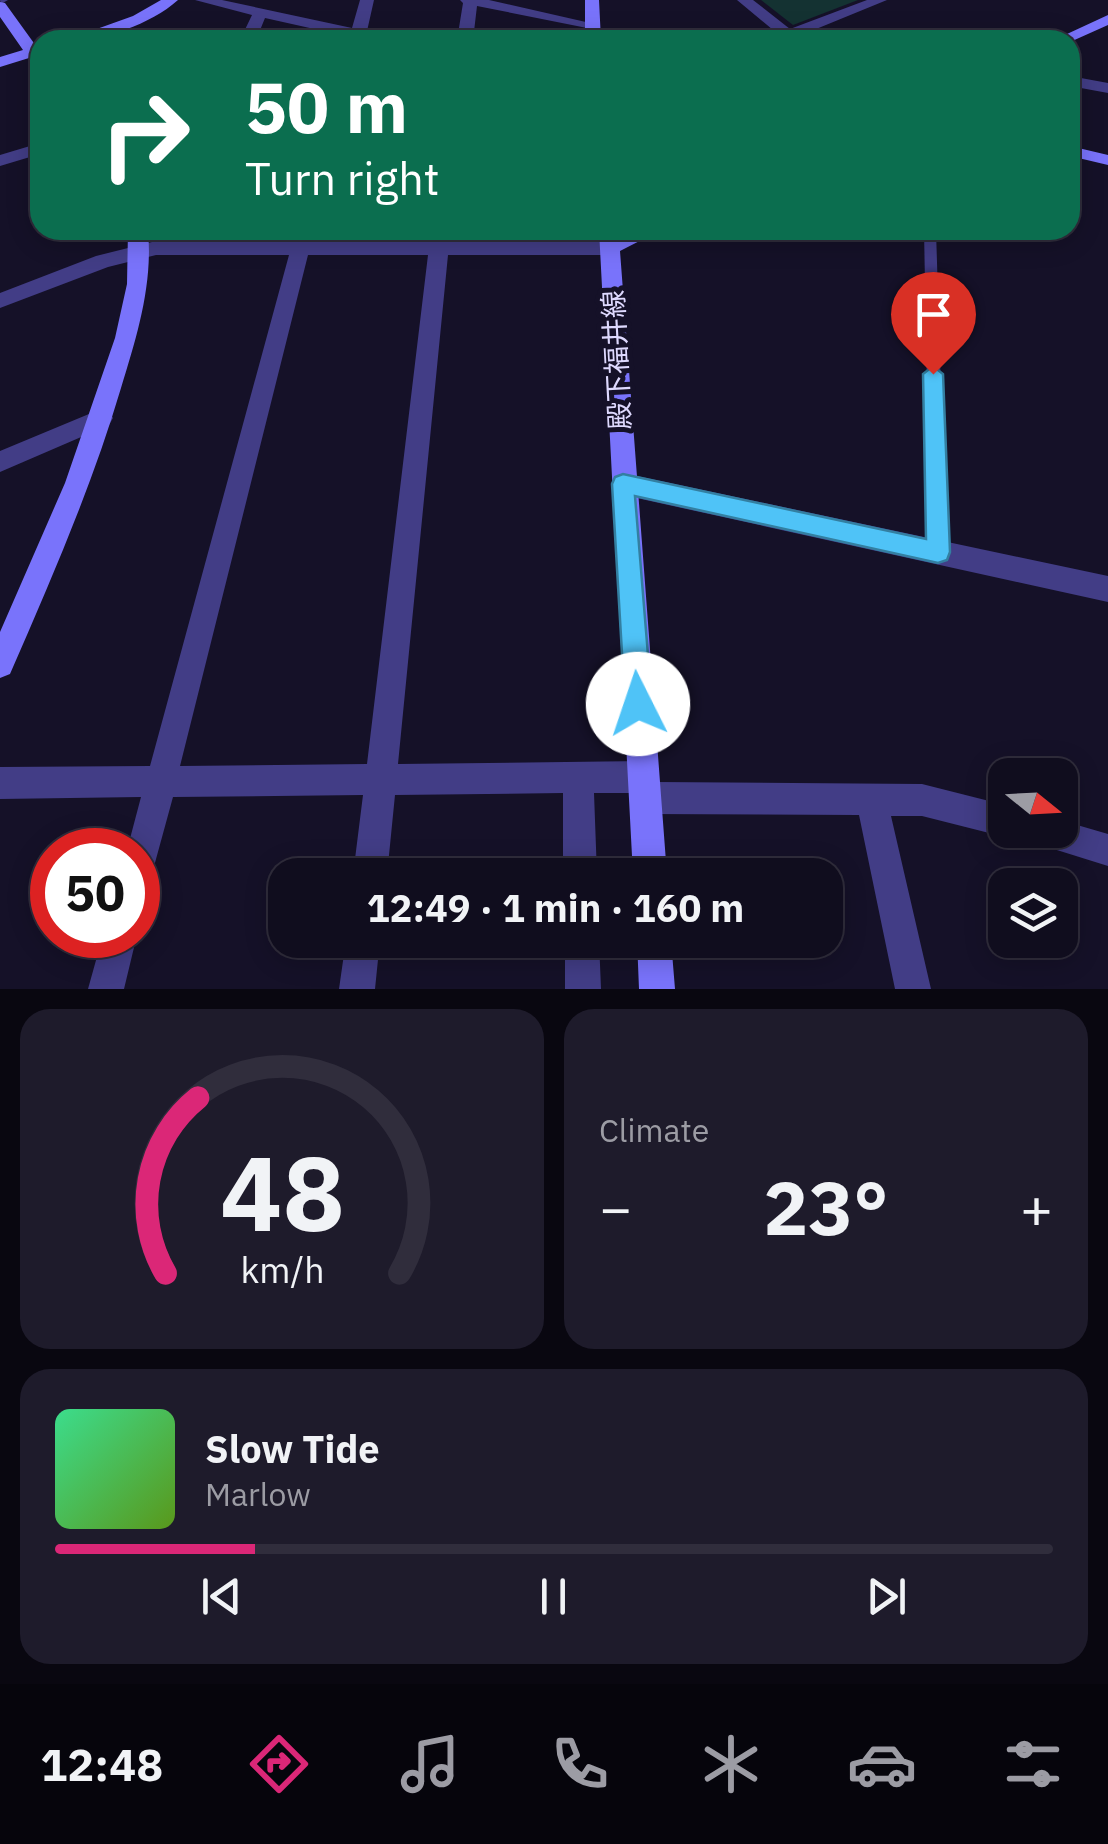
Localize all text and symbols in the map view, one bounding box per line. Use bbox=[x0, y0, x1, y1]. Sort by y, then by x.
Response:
text: 50 m bbox=[245, 61, 408, 152]
icon: right bbox=[80, 70, 210, 200]
text: Turn right bbox=[245, 149, 440, 207]
pin bbox=[891, 272, 976, 375]
icon: arrive bbox=[906, 287, 961, 342]
street label: 殿下福井線 bbox=[594, 289, 638, 431]
position arrow bbox=[586, 652, 690, 756]
north arrow bbox=[988, 758, 1078, 848]
map controls bbox=[988, 758, 1078, 958]
speed limit sign: 50 bbox=[30, 828, 160, 958]
button: layers bbox=[988, 868, 1078, 958]
text: 12:49 · 1 min · 160 m bbox=[367, 883, 744, 932]
text: Climate bbox=[599, 1109, 709, 1151]
text: 48 bbox=[220, 1124, 344, 1260]
text: 23° bbox=[763, 1158, 889, 1256]
text: − bbox=[599, 1172, 632, 1243]
text: + bbox=[1020, 1172, 1053, 1243]
text: km/h bbox=[240, 1246, 324, 1293]
text: Slow Tide bbox=[205, 1424, 380, 1473]
text: Marlow bbox=[205, 1473, 311, 1515]
icon: previous bbox=[194, 1569, 249, 1624]
icon: pause bbox=[526, 1569, 581, 1624]
icon: next bbox=[859, 1569, 914, 1624]
icon: directions bbox=[244, 1729, 314, 1799]
icon: music bbox=[395, 1729, 465, 1799]
icon: phone bbox=[545, 1729, 615, 1799]
icon: climate bbox=[696, 1729, 766, 1799]
icon: car bbox=[847, 1729, 917, 1799]
icon: filters bbox=[998, 1729, 1068, 1799]
text: 12:48 bbox=[40, 1735, 163, 1793]

